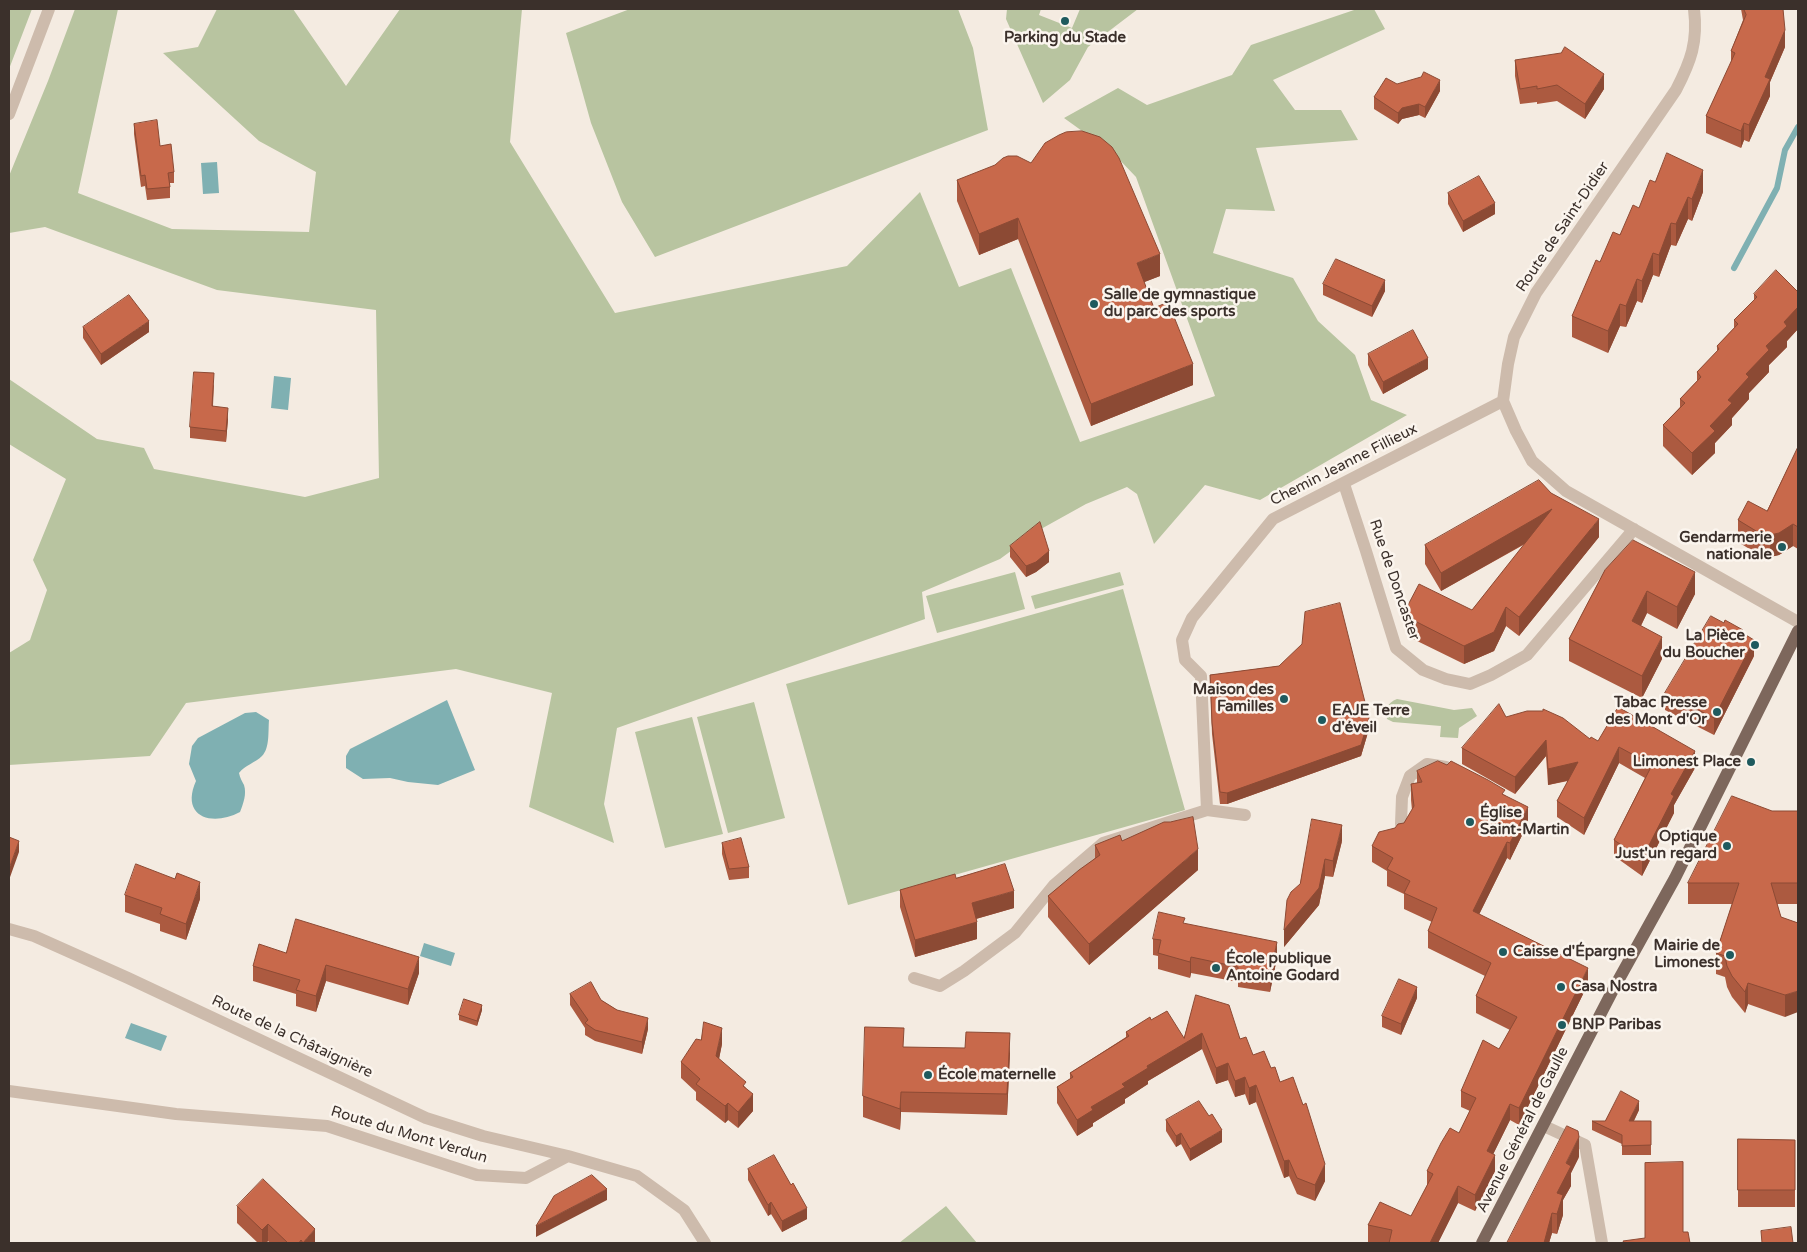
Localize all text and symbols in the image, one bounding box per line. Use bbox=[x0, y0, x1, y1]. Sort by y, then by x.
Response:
marker: Parking du Stade bbox=[1059, 15, 1071, 27]
place label: Parking du Stade bbox=[1004, 29, 1126, 47]
street label: Route de Saint-Didier bbox=[1513, 158, 1613, 296]
place label: Salle de gymnastique du parc des sports bbox=[1104, 286, 1256, 321]
marker: Salle de gymnastique du parc des sports bbox=[1088, 298, 1100, 310]
street label: Chemin Jeanne Fillieux bbox=[1267, 420, 1421, 510]
street label: Rue de Doncaster bbox=[1365, 517, 1423, 643]
place label: Gendarmerie nationale bbox=[1679, 529, 1772, 564]
marker: Gendarmerie nationale bbox=[1776, 541, 1788, 553]
place label: La Pièce du Boucher bbox=[1663, 627, 1745, 662]
marker: La Pièce du Boucher bbox=[1749, 639, 1761, 651]
place label: Maison des Familles bbox=[1193, 681, 1274, 716]
marker: Maison des Familles bbox=[1278, 693, 1290, 705]
place label: Tabac Presse des Mont d'Or bbox=[1605, 694, 1707, 729]
place label: EAJE Terre d'éveil bbox=[1332, 702, 1410, 737]
marker: Tabac Presse des Mont d'Or bbox=[1711, 706, 1723, 718]
marker: EAJE Terre d'éveil bbox=[1316, 714, 1328, 726]
place label: Limonest Place bbox=[1633, 753, 1741, 771]
marker: Limonest Place bbox=[1745, 756, 1757, 768]
place label: Église Saint-Martin bbox=[1480, 804, 1569, 839]
marker: Église Saint-Martin bbox=[1464, 816, 1476, 828]
place label: Optique Just'un regard bbox=[1616, 828, 1717, 863]
marker: Optique Just'un regard bbox=[1721, 840, 1733, 852]
place label: Mairie de Limonest bbox=[1654, 937, 1720, 972]
place label: Caisse d'Épargne bbox=[1513, 943, 1635, 961]
marker: Caisse d'Épargne bbox=[1497, 946, 1509, 958]
marker: Mairie de Limonest bbox=[1724, 949, 1736, 961]
place label: École publique Antoine Godard bbox=[1226, 950, 1339, 985]
marker: École publique Antoine Godard bbox=[1210, 962, 1222, 974]
place label: Casa Nostra bbox=[1571, 978, 1657, 996]
marker: Casa Nostra bbox=[1555, 981, 1567, 993]
street label: Route de la Châtaignière bbox=[209, 992, 375, 1082]
place label: BNP Paribas bbox=[1572, 1016, 1661, 1034]
marker: BNP Paribas bbox=[1556, 1019, 1568, 1031]
street label: Avenue Général de Gaulle bbox=[1473, 1044, 1573, 1216]
place label: École maternelle bbox=[938, 1066, 1056, 1084]
marker: École maternelle bbox=[922, 1069, 934, 1081]
street label: Route du Mont Verdun bbox=[329, 1103, 489, 1167]

